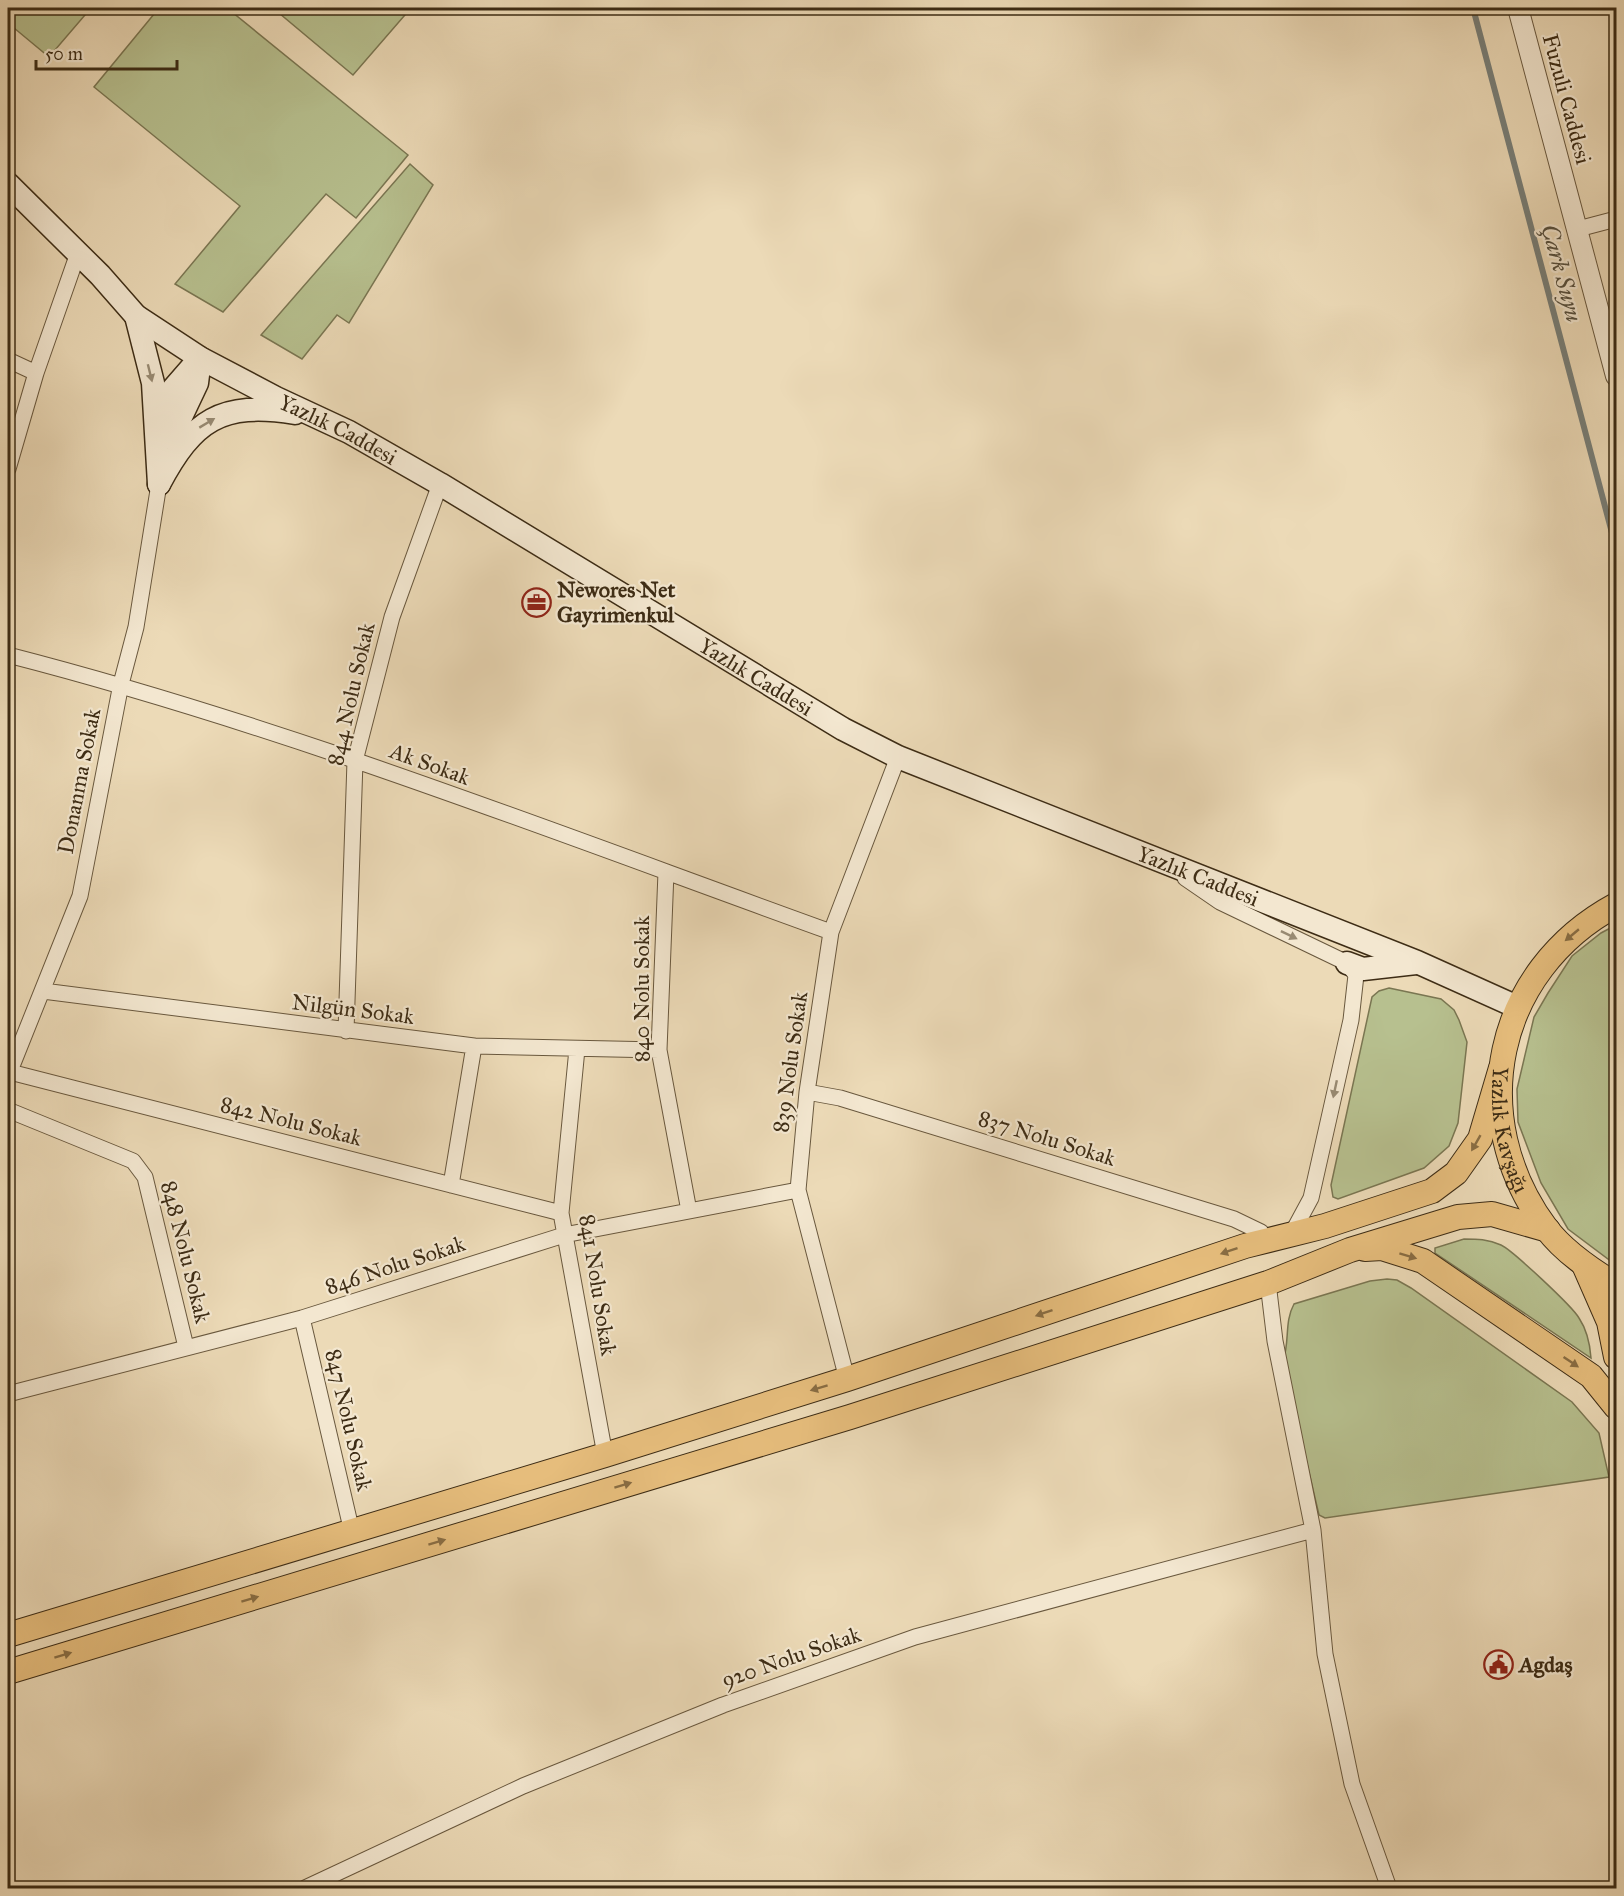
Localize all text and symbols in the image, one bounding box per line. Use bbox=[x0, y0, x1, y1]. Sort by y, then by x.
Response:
street label: Fuzuli Caddesi bbox=[1537, 31, 1597, 167]
scale bar bbox=[36, 33, 177, 71]
text: 50 m bbox=[45, 43, 83, 65]
water label: Çark Suyu bbox=[1535, 221, 1589, 325]
one-way arrow bbox=[146, 363, 156, 382]
street label: Yazlık Caddesi bbox=[275, 388, 402, 470]
one-way arrow bbox=[199, 417, 215, 428]
place label: Newores Net Gayrimenkul bbox=[557, 576, 675, 628]
office icon: Newores Net Gayrimenkul bbox=[520, 586, 552, 618]
street label: 844 Nolu Sokak bbox=[321, 619, 381, 768]
street label: Yazlık Caddesi bbox=[694, 631, 818, 721]
street label: Donanma Sokak bbox=[52, 705, 106, 856]
street label: Ak Sokak bbox=[385, 737, 474, 791]
street label: Yazlık Caddesi bbox=[1134, 839, 1263, 912]
street label: 840 Nolu Sokak bbox=[628, 915, 655, 1062]
one-way arrow bbox=[1565, 928, 1580, 941]
one-way arrow bbox=[1280, 930, 1297, 939]
street label: Nilgün Sokak bbox=[290, 988, 416, 1030]
street label: 839 Nolu Sokak bbox=[767, 989, 813, 1134]
street label: Yazlık Kavşağı bbox=[1486, 1066, 1536, 1197]
one-way arrow bbox=[1330, 1079, 1340, 1098]
street label: 842 Nolu Sokak bbox=[217, 1090, 365, 1152]
street label: 837 Nolu Sokak bbox=[975, 1104, 1120, 1172]
one-way arrow bbox=[1471, 1135, 1481, 1152]
street label: 848 Nolu Sokak bbox=[155, 1178, 217, 1327]
street label: 841 Nolu Sokak bbox=[574, 1212, 623, 1358]
street label: 846 Nolu Sokak bbox=[322, 1229, 469, 1300]
one-way arrow bbox=[1219, 1247, 1237, 1257]
one-way arrow bbox=[1399, 1252, 1417, 1262]
one-way arrow bbox=[1035, 1309, 1053, 1319]
street label: 847 Nolu Sokak bbox=[320, 1346, 379, 1494]
one-way arrow bbox=[1562, 1356, 1578, 1368]
one-way arrow bbox=[810, 1384, 828, 1393]
one-way arrow bbox=[614, 1480, 632, 1490]
one-way arrow bbox=[428, 1537, 446, 1546]
one-way arrow bbox=[241, 1594, 259, 1603]
street label: 920 Nolu Sokak bbox=[718, 1620, 865, 1693]
public building icon: Agdaş bbox=[1482, 1648, 1514, 1680]
one-way arrow bbox=[55, 1650, 73, 1659]
place label: Agdaş bbox=[1517, 1651, 1572, 1678]

